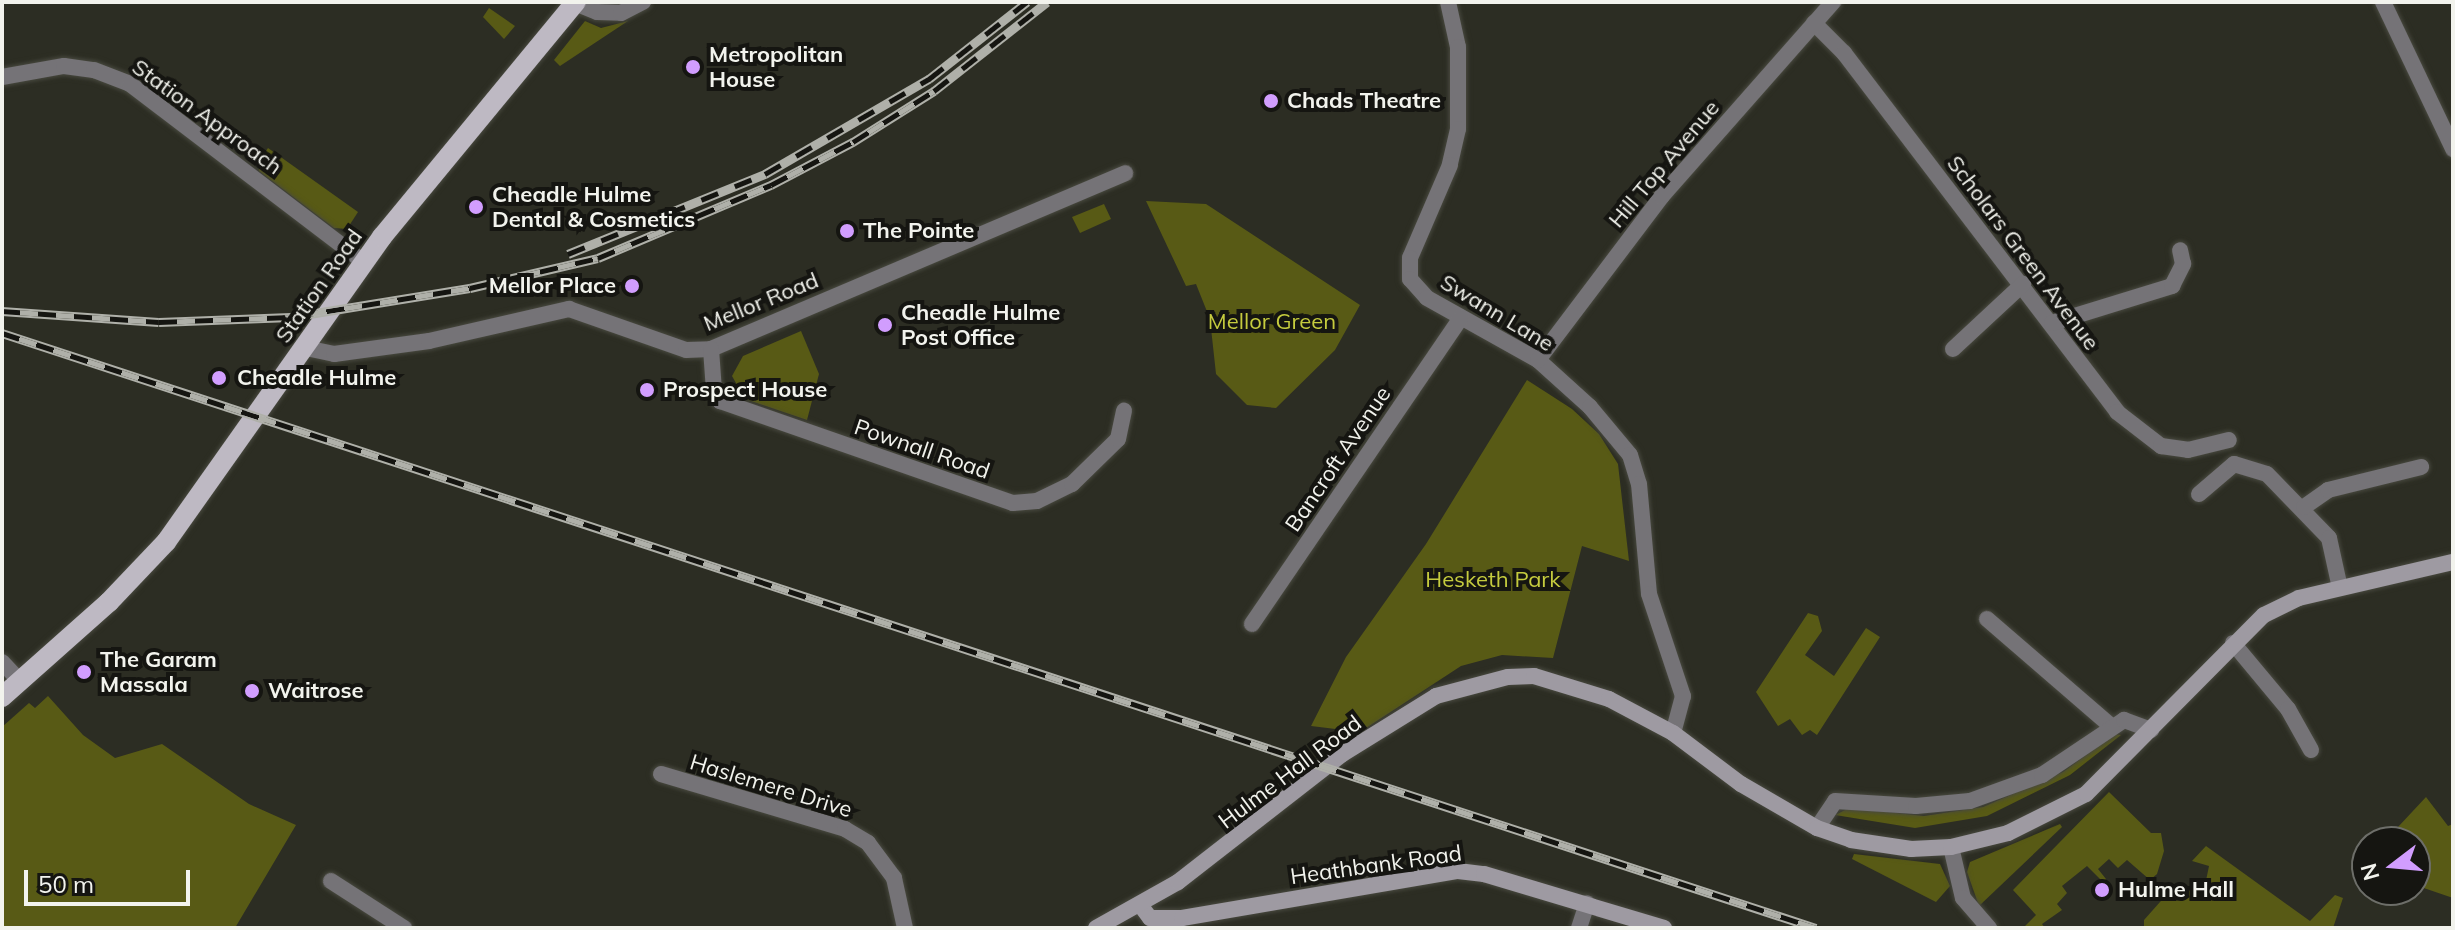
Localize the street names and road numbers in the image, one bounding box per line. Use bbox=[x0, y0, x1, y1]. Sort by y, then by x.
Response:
street label: Station Approach bbox=[127, 54, 287, 180]
street label: Hill Top Avenue bbox=[1603, 95, 1725, 233]
street label: Scholars Green Avenue bbox=[1941, 151, 2105, 355]
street label: Station Road bbox=[270, 224, 368, 348]
street label: Mellor Road bbox=[700, 267, 822, 337]
street label: Swann Lane bbox=[1436, 269, 1558, 357]
street label: Bancroft Avenue bbox=[1280, 381, 1396, 537]
street label: Pownall Road bbox=[851, 413, 993, 485]
street label: Hulme Hall Road bbox=[1213, 710, 1367, 834]
street label: Haslemere Drive bbox=[687, 749, 855, 823]
street label: Heathbank Road bbox=[1289, 840, 1463, 890]

